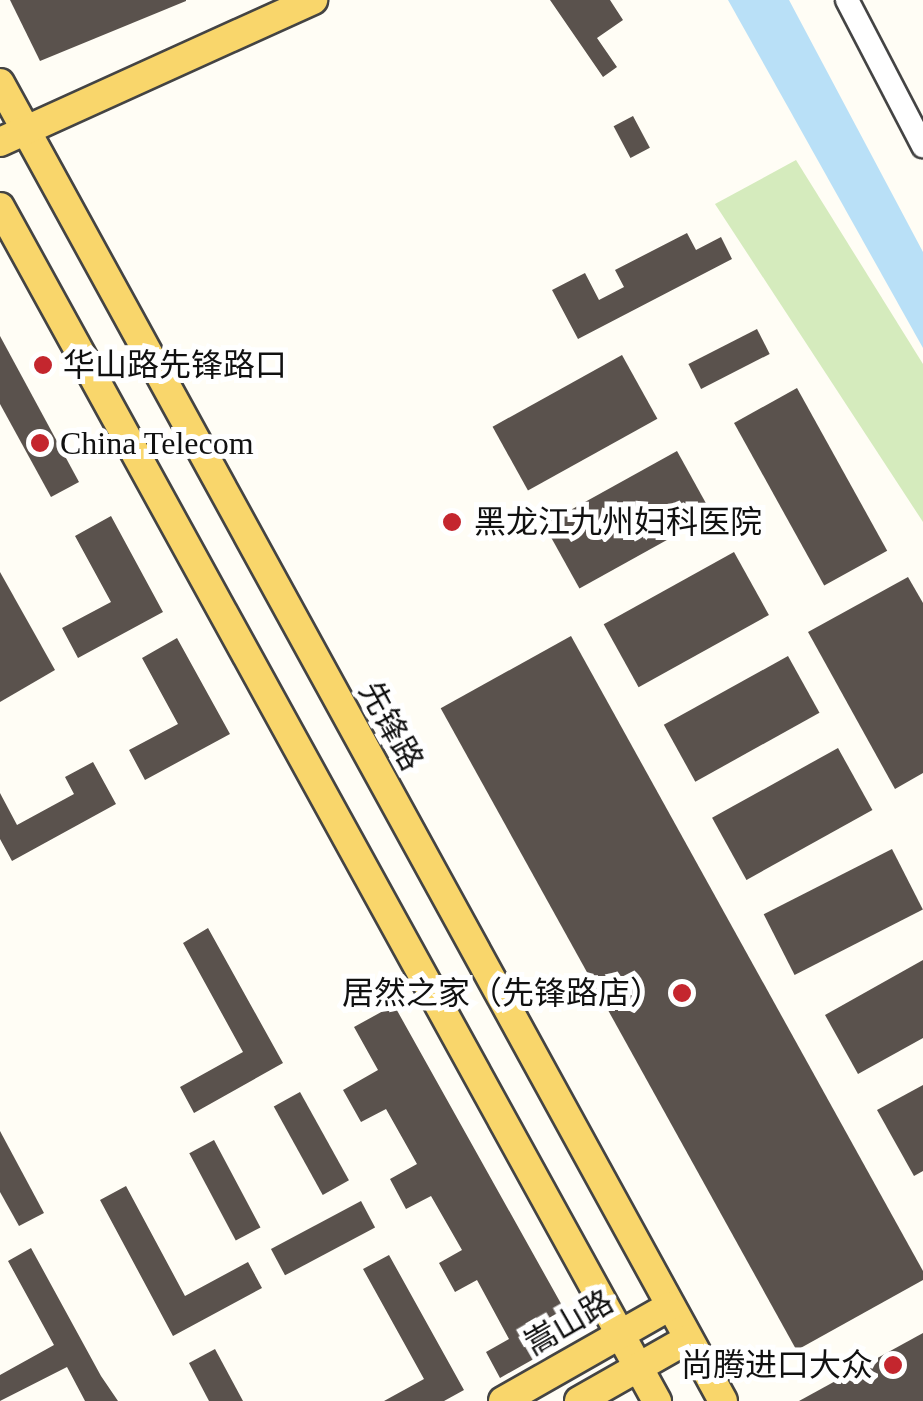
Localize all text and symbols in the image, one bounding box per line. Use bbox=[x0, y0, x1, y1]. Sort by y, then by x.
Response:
place label: 华山路先锋路口 bbox=[63, 346, 287, 384]
marker: 华山路先锋路口 bbox=[32, 354, 54, 376]
place label: China Telecom bbox=[60, 424, 254, 462]
marker: China Telecom bbox=[29, 432, 51, 454]
place label: 黑龙江九州妇科医院 bbox=[474, 503, 762, 541]
marker: 黑龙江九州妇科医院 bbox=[439, 509, 465, 535]
street label: 先锋路 bbox=[351, 675, 431, 777]
place label: 居然之家（先锋路店） bbox=[342, 974, 662, 1012]
marker: 居然之家（先锋路店） bbox=[671, 982, 693, 1004]
street label: 嵩山路 bbox=[518, 1282, 620, 1364]
place label: 尚腾进口大众 bbox=[681, 1346, 873, 1384]
marker: 尚腾进口大众 bbox=[882, 1354, 904, 1376]

